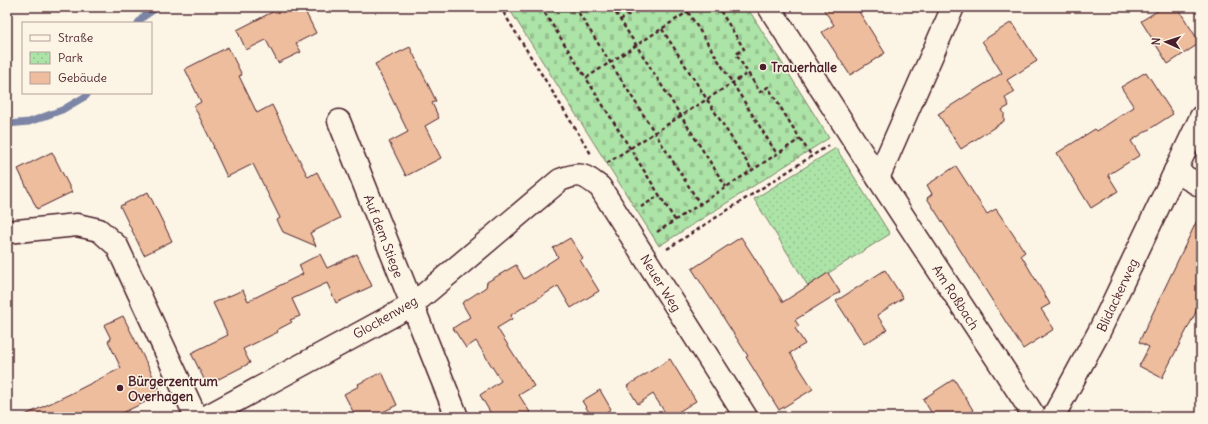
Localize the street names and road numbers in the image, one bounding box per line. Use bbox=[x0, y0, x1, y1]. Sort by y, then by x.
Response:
street label: Auf dem Stiege bbox=[360, 192, 407, 280]
street label: Neuer Weg bbox=[636, 251, 685, 315]
street label: Blidackerweg bbox=[1093, 256, 1142, 335]
street label: Am Roßbach bbox=[928, 262, 983, 333]
street label: Glockenweg bbox=[350, 292, 421, 343]

